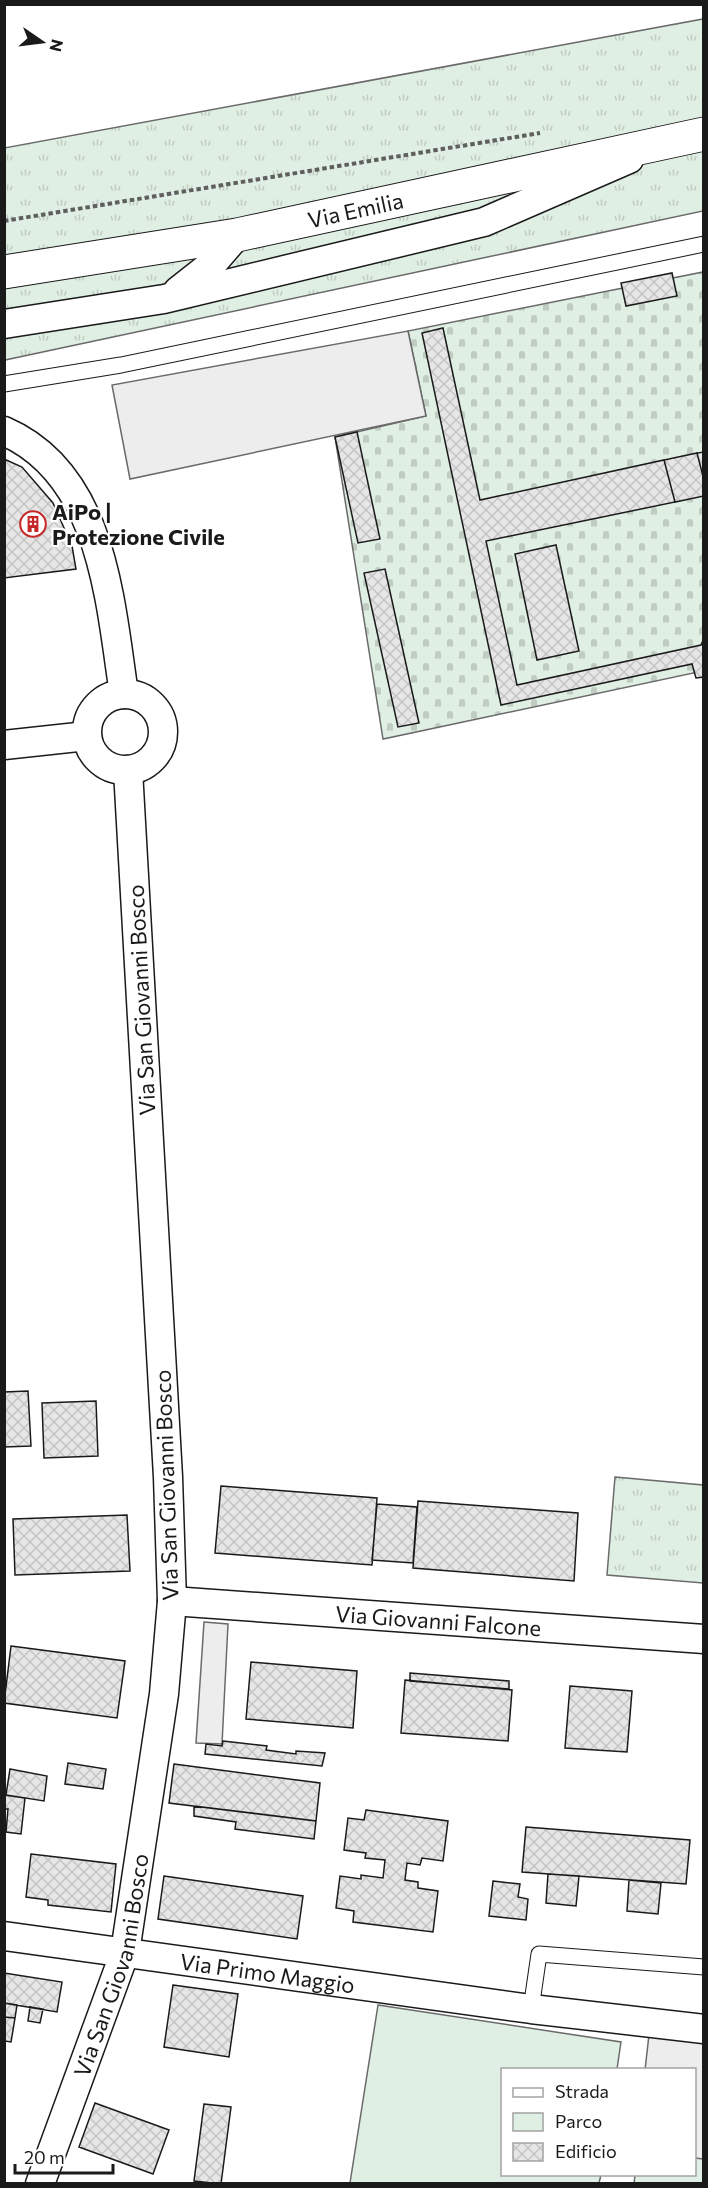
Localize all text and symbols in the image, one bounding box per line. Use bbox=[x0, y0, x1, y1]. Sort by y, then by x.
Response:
north arrow bbox=[12, 12, 72, 72]
text: N bbox=[46, 38, 68, 54]
street label: Via Emilia bbox=[305, 186, 406, 233]
place label: AiPo | Protezione Civile bbox=[52, 498, 225, 550]
building icon: AiPo | Protezione Civile bbox=[18, 509, 48, 539]
street label: Via San Giovanni Bosco bbox=[121, 884, 161, 1116]
street label: Via San Giovanni Bosco bbox=[148, 1369, 184, 1601]
street label: Via Giovanni Falcone bbox=[334, 1599, 542, 1641]
street label: Via San Giovanni Bosco bbox=[67, 1852, 153, 2080]
street label: Via Primo Maggio bbox=[178, 1947, 357, 1998]
legend bbox=[501, 2068, 696, 2176]
text: Strada bbox=[555, 2080, 609, 2102]
text: Parco bbox=[555, 2110, 602, 2132]
scale bar bbox=[15, 2137, 112, 2175]
text: Edificio bbox=[555, 2140, 617, 2162]
text: 20 m bbox=[24, 2146, 65, 2168]

